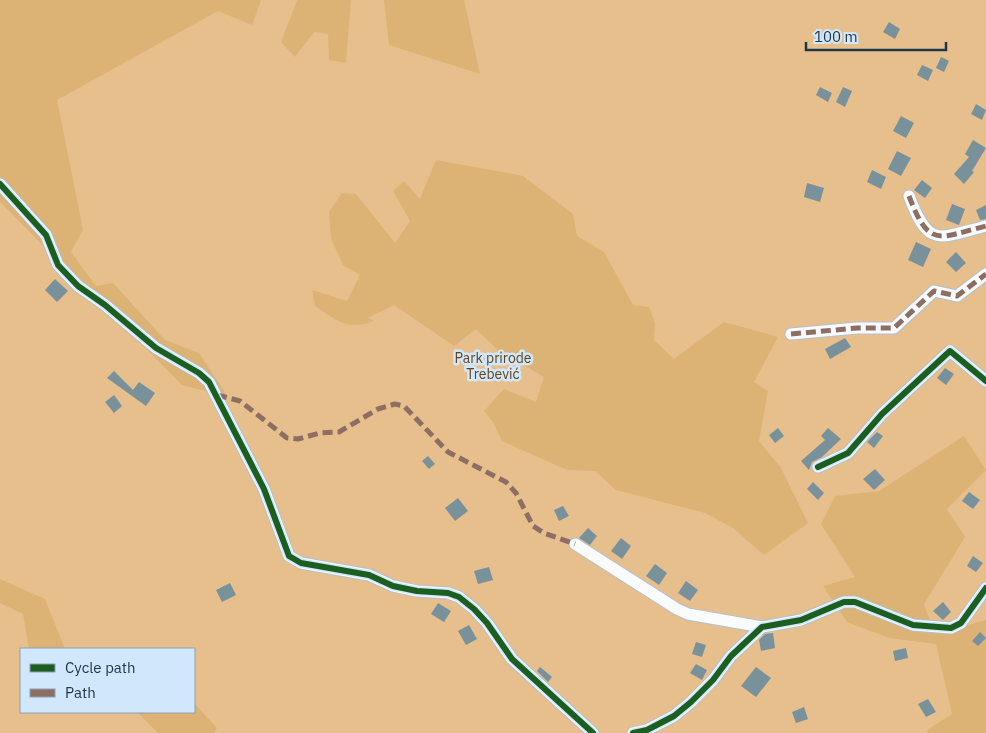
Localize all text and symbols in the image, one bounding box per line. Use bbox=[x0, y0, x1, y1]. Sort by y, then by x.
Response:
scale bar bbox=[806, 20, 946, 52]
text: 100 m bbox=[814, 27, 858, 46]
park label: Park prirode Trebević bbox=[454, 349, 532, 383]
legend bbox=[20, 648, 195, 713]
text: Cycle path bbox=[65, 658, 136, 677]
text: Path bbox=[65, 683, 96, 702]

